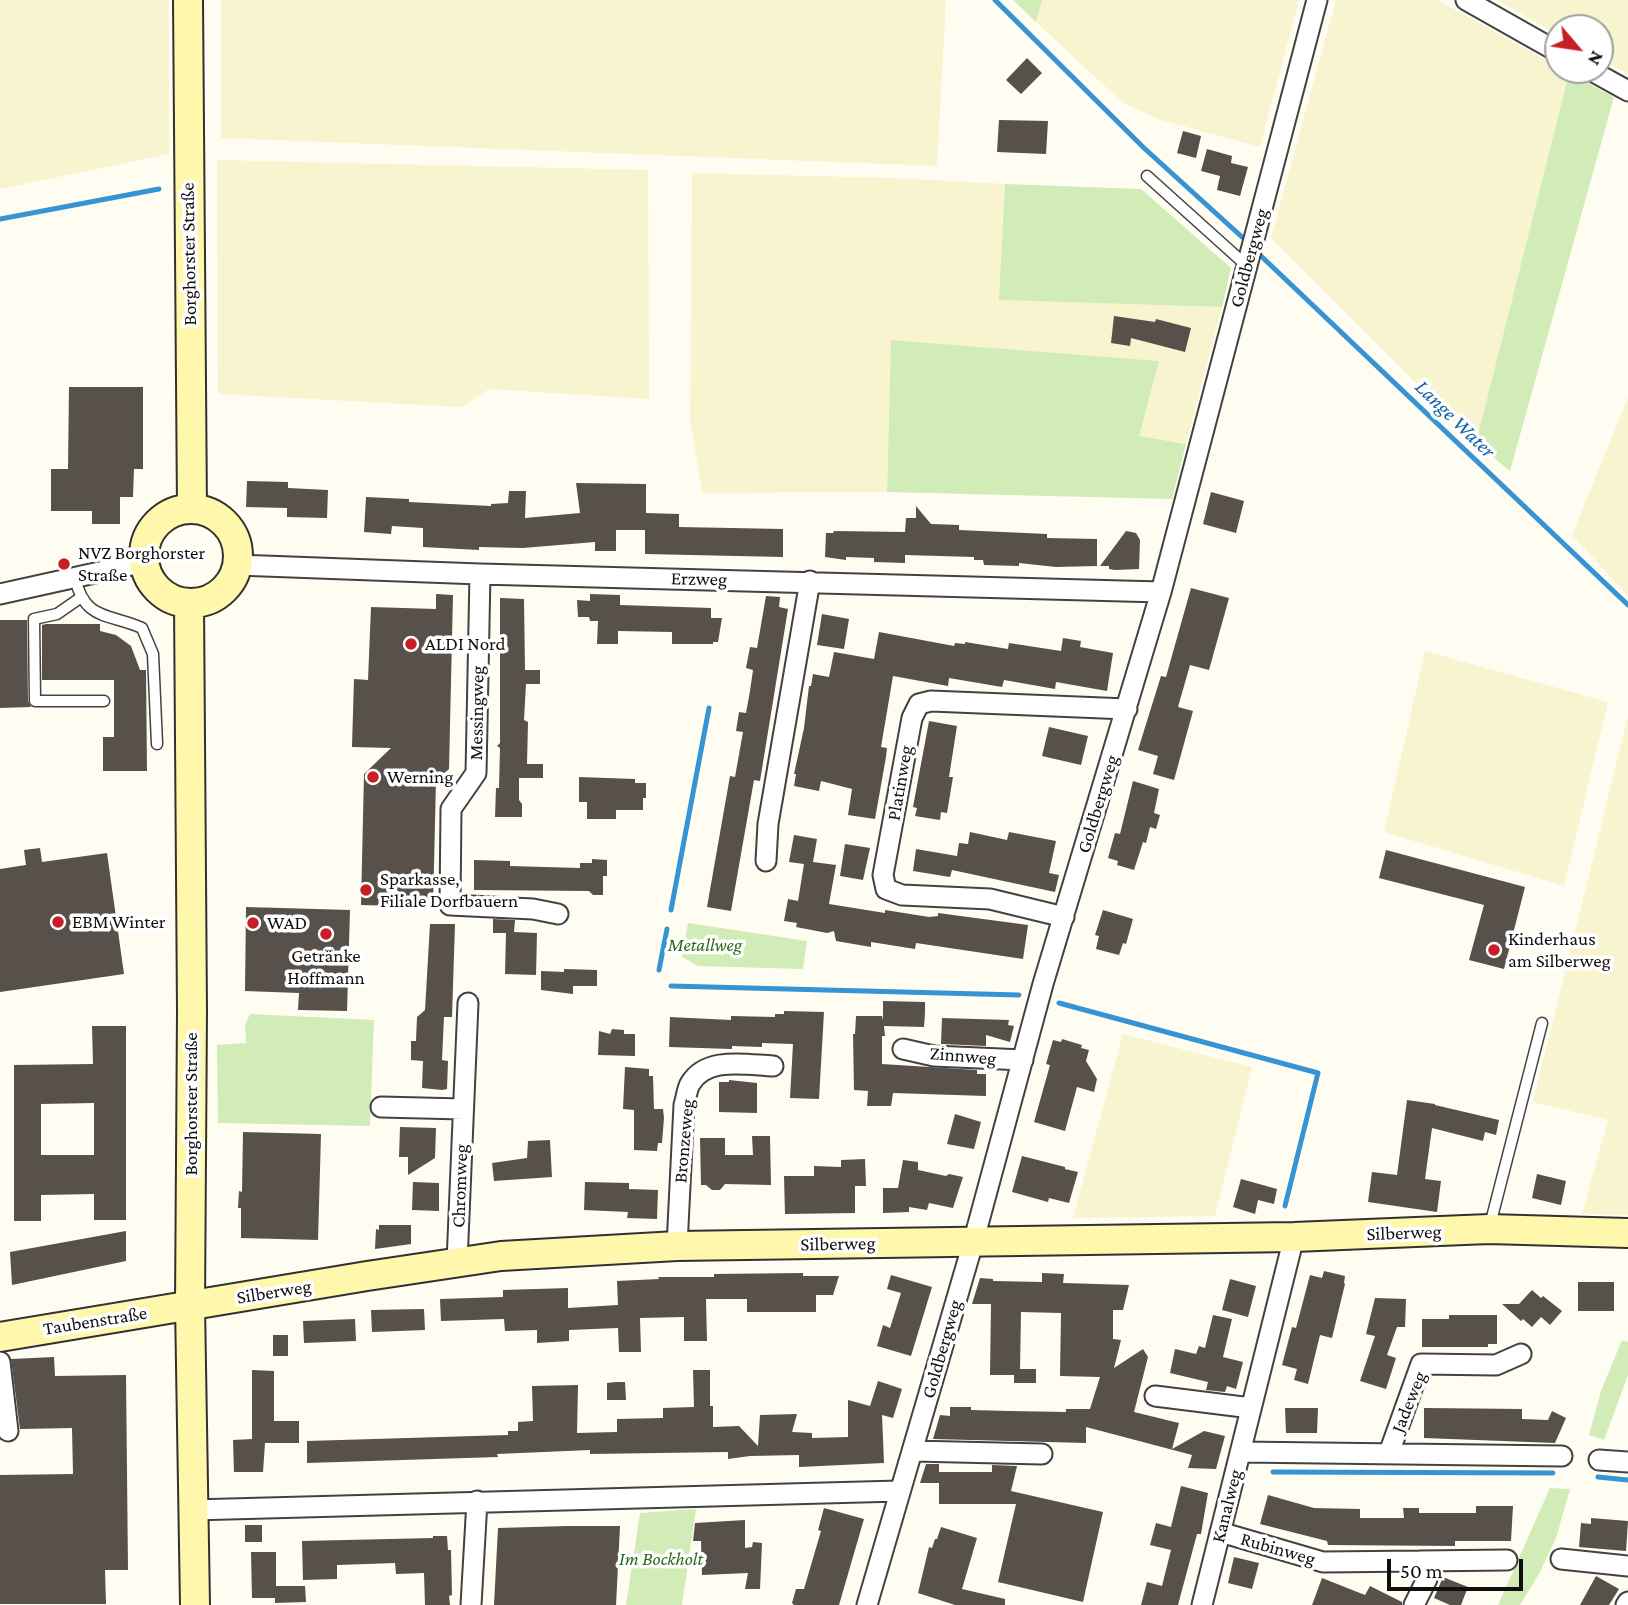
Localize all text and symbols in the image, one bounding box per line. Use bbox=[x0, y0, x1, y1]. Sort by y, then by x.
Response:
north arrow bbox=[1544, 14, 1614, 84]
text: N bbox=[1584, 48, 1608, 69]
street label: Borghorster Straße bbox=[176, 182, 202, 326]
street label: Goldbergweg bbox=[1225, 206, 1273, 310]
water label: Lange Water bbox=[1410, 375, 1500, 463]
place label: NVZ Borghorster Straße bbox=[78, 542, 205, 586]
marker: NVZ Borghorster Straße bbox=[56, 556, 72, 572]
street label: Erzweg bbox=[671, 567, 727, 591]
place label: ALDI Nord bbox=[425, 633, 505, 655]
marker: ALDI Nord bbox=[403, 636, 419, 652]
street label: Messingweg bbox=[465, 665, 489, 761]
street label: Platinweg bbox=[882, 744, 918, 822]
street label: Goldbergweg bbox=[1072, 752, 1124, 856]
place label: Werning bbox=[387, 766, 453, 788]
marker: Werning bbox=[365, 769, 381, 785]
place label: Sparkasse, Filiale Dorfbauern bbox=[380, 868, 518, 912]
marker: Sparkasse, Filiale Dorfbauern bbox=[358, 882, 374, 898]
place label: EBM Winter bbox=[72, 911, 166, 933]
place label: WAD bbox=[267, 912, 307, 934]
marker: EBM Winter bbox=[50, 914, 66, 930]
marker: WAD bbox=[245, 915, 261, 931]
marker: Getränke Hoffmann bbox=[318, 926, 334, 942]
place label: Kinderhaus am Silberweg bbox=[1508, 928, 1611, 972]
park label: Metallweg bbox=[668, 934, 742, 956]
marker: Kinderhaus am Silberweg bbox=[1486, 942, 1502, 958]
place label: Getränke Hoffmann bbox=[287, 945, 365, 989]
street label: Borghorster Straße bbox=[180, 1032, 202, 1176]
street label: Zinnweg bbox=[929, 1042, 997, 1070]
street label: Bronzeweg bbox=[669, 1098, 699, 1184]
street label: Chromweg bbox=[447, 1144, 473, 1228]
street label: Silberweg bbox=[1366, 1220, 1442, 1246]
street label: Silberweg bbox=[800, 1232, 876, 1256]
street label: Silberweg bbox=[235, 1275, 313, 1309]
street label: Goldbergweg bbox=[917, 1297, 967, 1401]
street label: Taubenstraße bbox=[41, 1302, 149, 1340]
street label: Jadeweg bbox=[1386, 1368, 1432, 1436]
street label: Kanalweg bbox=[1207, 1467, 1247, 1545]
street label: Rubinweg bbox=[1238, 1527, 1318, 1571]
scale bar bbox=[1390, 1546, 1526, 1590]
park label: Im Bockholt bbox=[619, 1548, 703, 1570]
text: 50 m bbox=[1400, 1559, 1443, 1583]

